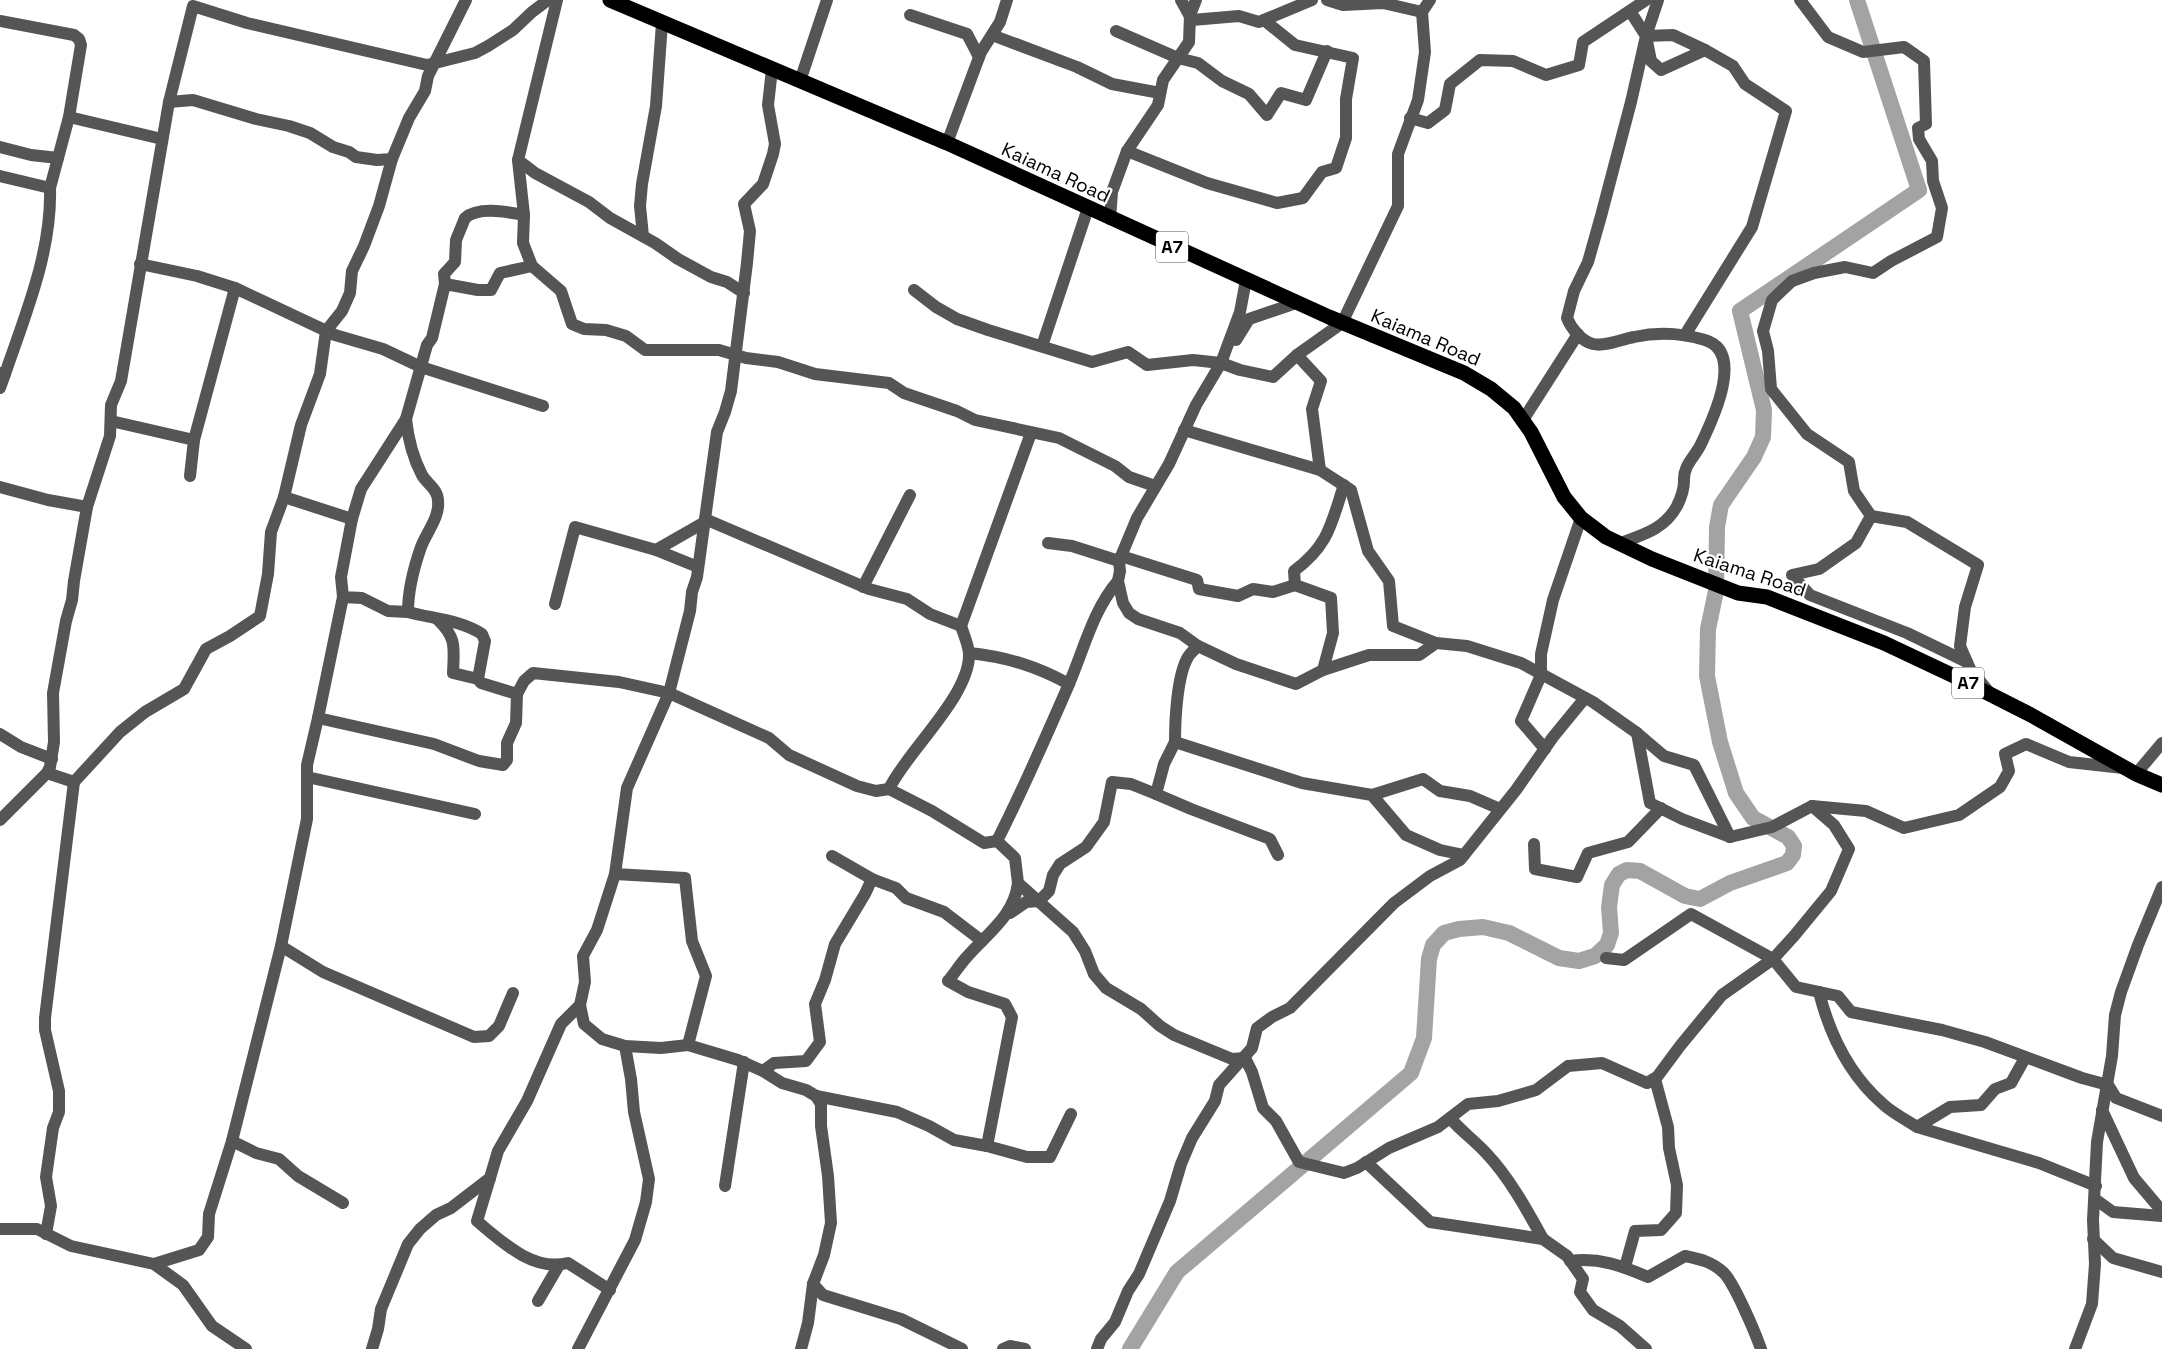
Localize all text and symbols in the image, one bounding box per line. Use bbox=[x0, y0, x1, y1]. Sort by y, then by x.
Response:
street label: Kaiama Road bbox=[998, 136, 1114, 208]
road number: A7 bbox=[1156, 232, 1188, 262]
street label: Kaiama Road bbox=[1367, 303, 1484, 372]
street label: Kaiama Road bbox=[1690, 543, 1809, 602]
road number: A7 bbox=[1952, 668, 1984, 698]

